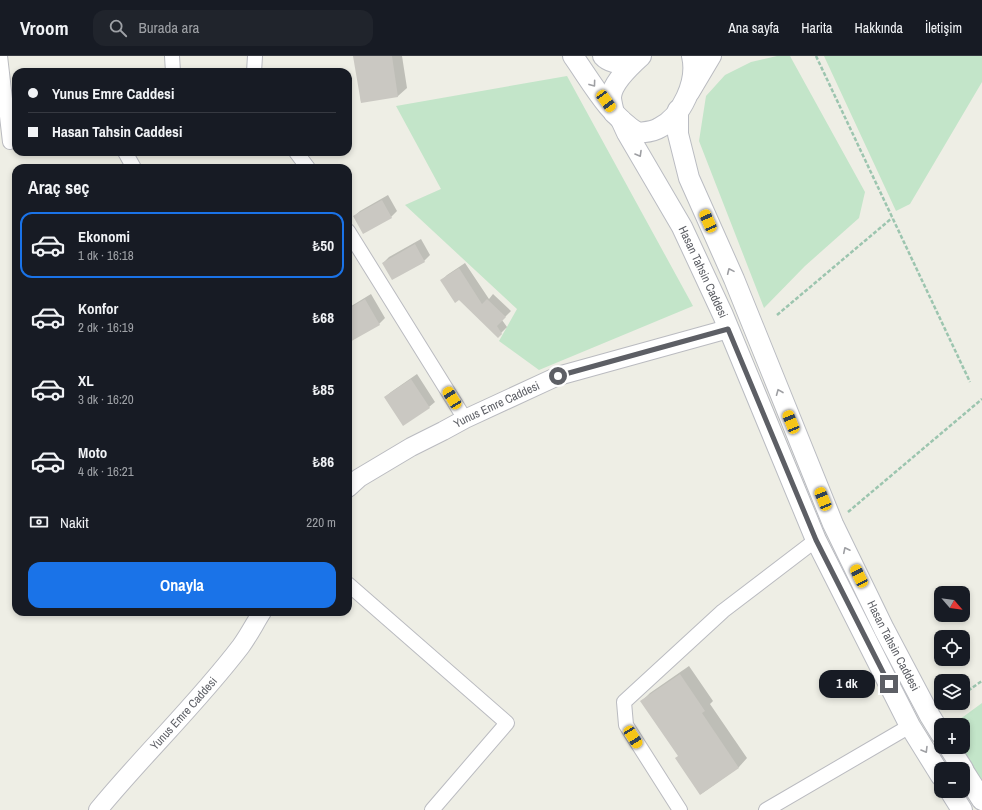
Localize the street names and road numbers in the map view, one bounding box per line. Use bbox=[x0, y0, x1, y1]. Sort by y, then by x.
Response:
street label: Hasan Tahsin Caddesi bbox=[675, 224, 731, 320]
street label: Yunus Emre Caddesi bbox=[451, 378, 542, 432]
street label: Hasan Tahsin Caddesi bbox=[863, 598, 923, 694]
street label: Yunus Emre Caddesi bbox=[147, 674, 221, 754]

